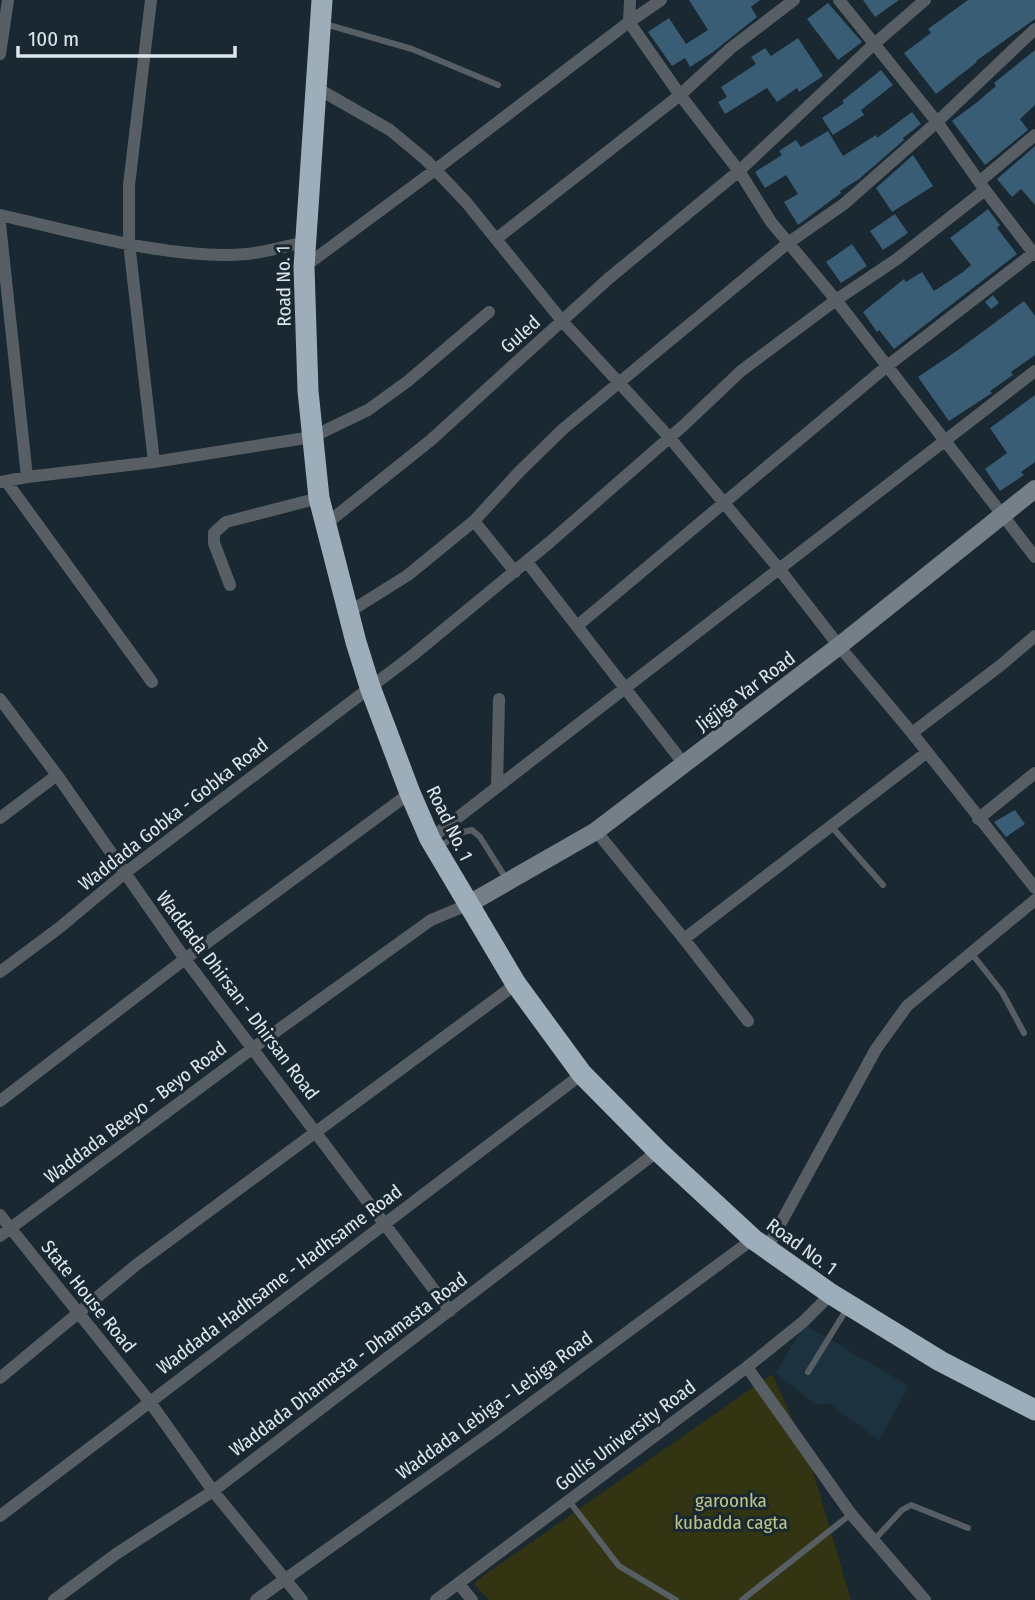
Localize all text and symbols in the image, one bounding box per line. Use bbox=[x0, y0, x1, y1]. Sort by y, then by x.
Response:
scale bar bbox=[18, 14, 234, 58]
text: 100 m bbox=[28, 26, 79, 52]
street label: Road No. 1 bbox=[271, 245, 296, 327]
street label: Guled bbox=[496, 311, 545, 358]
street label: Jigjiga Yar Road bbox=[691, 647, 800, 736]
street label: Waddada Gobka - Gobka Road bbox=[74, 733, 273, 896]
street label: Road No. 1 bbox=[421, 782, 478, 865]
street label: Waddada Dhirsan - Dhirsan Road bbox=[152, 886, 324, 1104]
street label: Waddada Beeyo - Beyo Road bbox=[40, 1036, 231, 1188]
street label: Waddada Hadhsame - Hadhsame Road bbox=[152, 1180, 406, 1379]
street label: Road No. 1 bbox=[762, 1213, 841, 1280]
street label: State House Road bbox=[36, 1236, 141, 1357]
street label: Waddada Dhamasta - Dhamasta Road bbox=[225, 1267, 472, 1461]
street label: Waddada Lebiga - Lebiga Road bbox=[392, 1327, 597, 1484]
street label: Gollis University Road bbox=[551, 1375, 700, 1496]
park label: garoonka kubadda cagta bbox=[674, 1489, 788, 1534]

